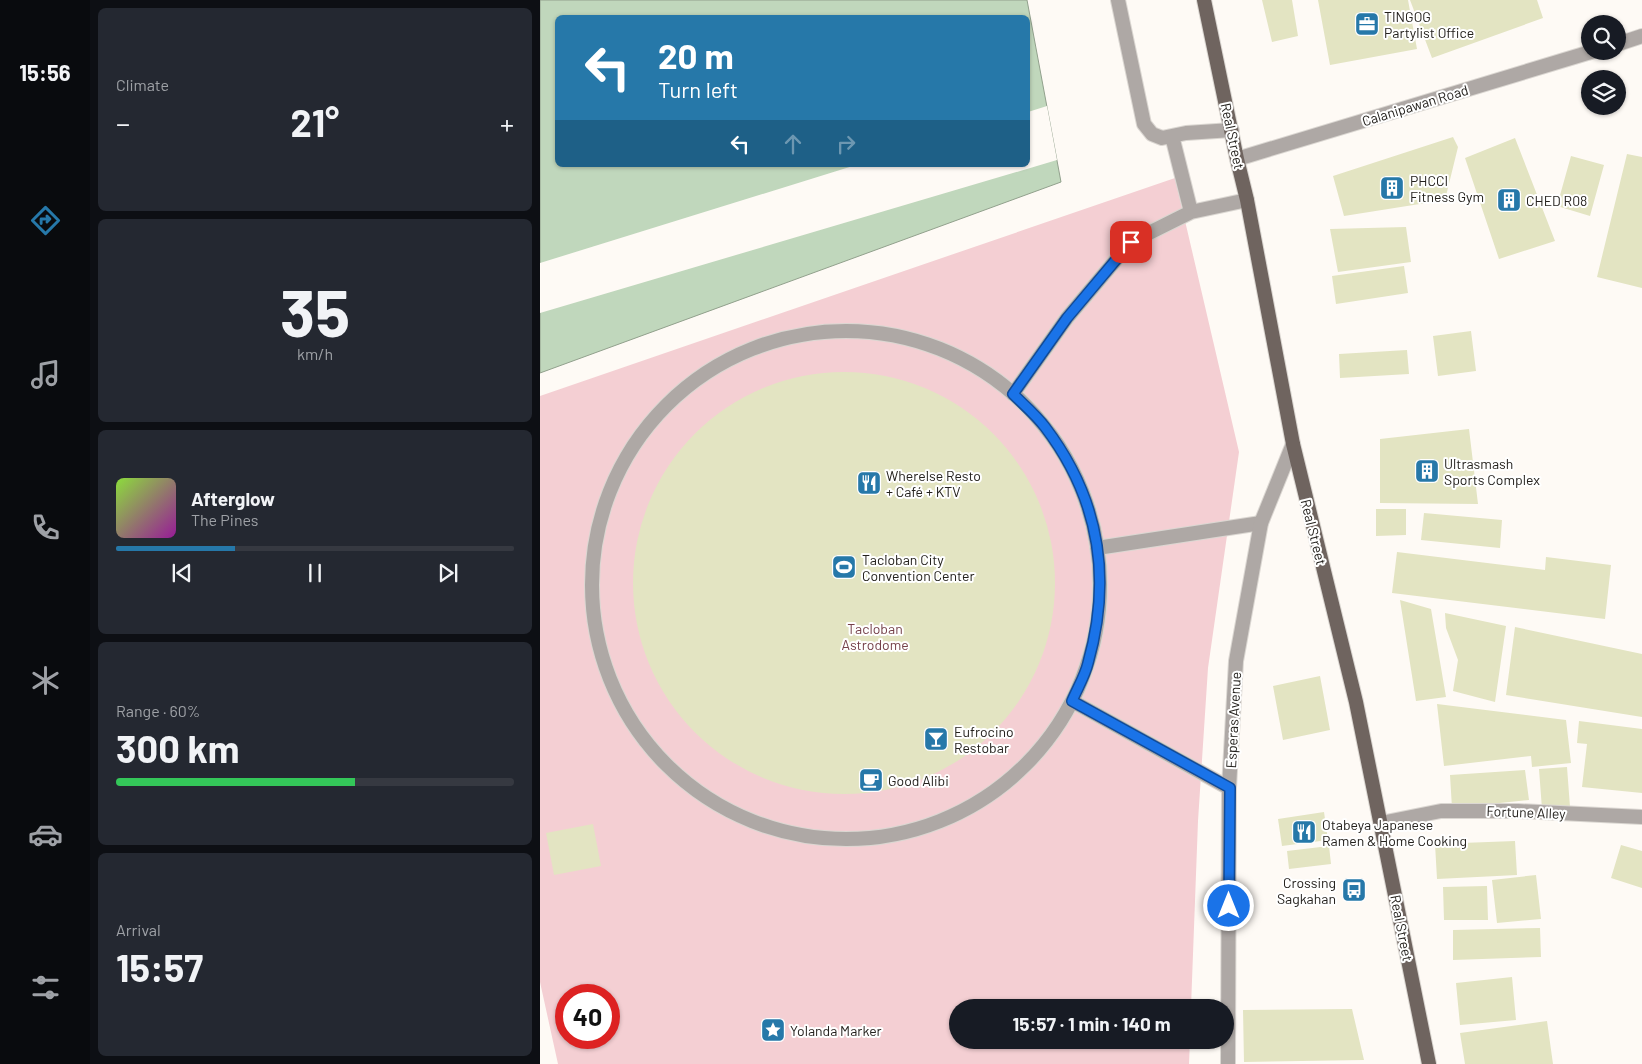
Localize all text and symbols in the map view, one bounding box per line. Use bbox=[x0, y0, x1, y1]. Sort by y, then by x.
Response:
place label: TINGOG Partylist Office bbox=[1384, 8, 1474, 41]
office icon: TINGOG Partylist Office bbox=[1354, 11, 1380, 37]
map controls bbox=[1581, 15, 1626, 115]
button: search bbox=[1581, 15, 1626, 60]
text: 20 m bbox=[658, 34, 734, 76]
icon: left bbox=[575, 35, 640, 100]
text: 15:56 bbox=[19, 59, 71, 85]
button: layers bbox=[1581, 70, 1626, 115]
text: Climate bbox=[116, 75, 169, 94]
text: Turn left bbox=[658, 76, 738, 102]
street label: Calanipawan Road bbox=[1360, 81, 1470, 129]
text: 21° bbox=[291, 99, 339, 145]
street label: Real Street bbox=[1218, 101, 1248, 171]
text: − bbox=[116, 106, 130, 140]
text: + bbox=[500, 106, 514, 140]
icon: left bbox=[726, 130, 754, 158]
icon: ahead bbox=[779, 130, 807, 158]
icon: right bbox=[832, 130, 860, 158]
place label: PHCCI Fitness Gym bbox=[1410, 172, 1484, 205]
building icon: PHCCI Fitness Gym bbox=[1379, 175, 1405, 201]
building icon: CHED R08 bbox=[1496, 187, 1522, 213]
place label: CHED R08 bbox=[1526, 192, 1587, 209]
icon: directions bbox=[28, 203, 63, 238]
pin bbox=[1110, 221, 1152, 263]
icon: arrive bbox=[1117, 228, 1145, 256]
text: 35 bbox=[280, 272, 350, 350]
text: km/h bbox=[297, 344, 333, 363]
icon: music bbox=[28, 357, 63, 392]
place label: Ultrasmash Sports Complex bbox=[1444, 455, 1540, 488]
building icon: Ultrasmash Sports Complex bbox=[1414, 458, 1440, 484]
place label: Wherelse Resto + Café + KTV bbox=[886, 467, 981, 500]
restaurant icon: Wherelse Resto + Café + KTV bbox=[856, 470, 882, 496]
text: Afterglow bbox=[191, 487, 275, 510]
street label: Real Street bbox=[1298, 497, 1330, 567]
icon: phone bbox=[28, 510, 63, 545]
text: The Pines bbox=[191, 510, 259, 529]
place label: Tacloban City Convention Center bbox=[862, 551, 975, 584]
sports icon: Tacloban City Convention Center bbox=[831, 554, 857, 580]
icon: previous bbox=[168, 559, 196, 587]
icon: pause bbox=[301, 559, 329, 587]
icon: next bbox=[434, 559, 462, 587]
park label: Tacloban Astrodome bbox=[841, 620, 909, 653]
icon: climate bbox=[28, 663, 63, 698]
street label: Esperas Avenue bbox=[1222, 671, 1244, 769]
text: Range · 60% bbox=[116, 701, 200, 720]
place label: Eufrocino Restobar bbox=[954, 723, 1014, 756]
text: 300 km bbox=[116, 725, 239, 771]
bar icon: Eufrocino Restobar bbox=[923, 726, 949, 752]
cafe icon: Good Alibi bbox=[858, 767, 884, 793]
place label: Good Alibi bbox=[888, 772, 949, 789]
street label: Fortune Alley bbox=[1486, 802, 1566, 822]
place label: Otabeya Japanese Ramen & Home Cooking bbox=[1322, 816, 1467, 849]
icon: car bbox=[28, 817, 63, 852]
restaurant icon: Otabeya Japanese Ramen & Home Cooking bbox=[1291, 819, 1317, 845]
place label: Crossing Sagkahan bbox=[1277, 874, 1336, 907]
bus stop icon: Crossing Sagkahan bbox=[1341, 877, 1367, 903]
position arrow bbox=[1202, 879, 1254, 931]
street label: Real Street bbox=[1387, 893, 1417, 963]
text: Arrival bbox=[116, 920, 161, 939]
text: 15:57 bbox=[116, 944, 203, 990]
icon: filters bbox=[28, 970, 63, 1005]
speed limit sign: 40 bbox=[555, 984, 620, 1049]
text: 15:57 · 1 min · 140 m bbox=[1012, 1012, 1171, 1035]
place icon: Yolanda Marker bbox=[760, 1017, 786, 1043]
place label: Yolanda Marker bbox=[790, 1022, 882, 1039]

